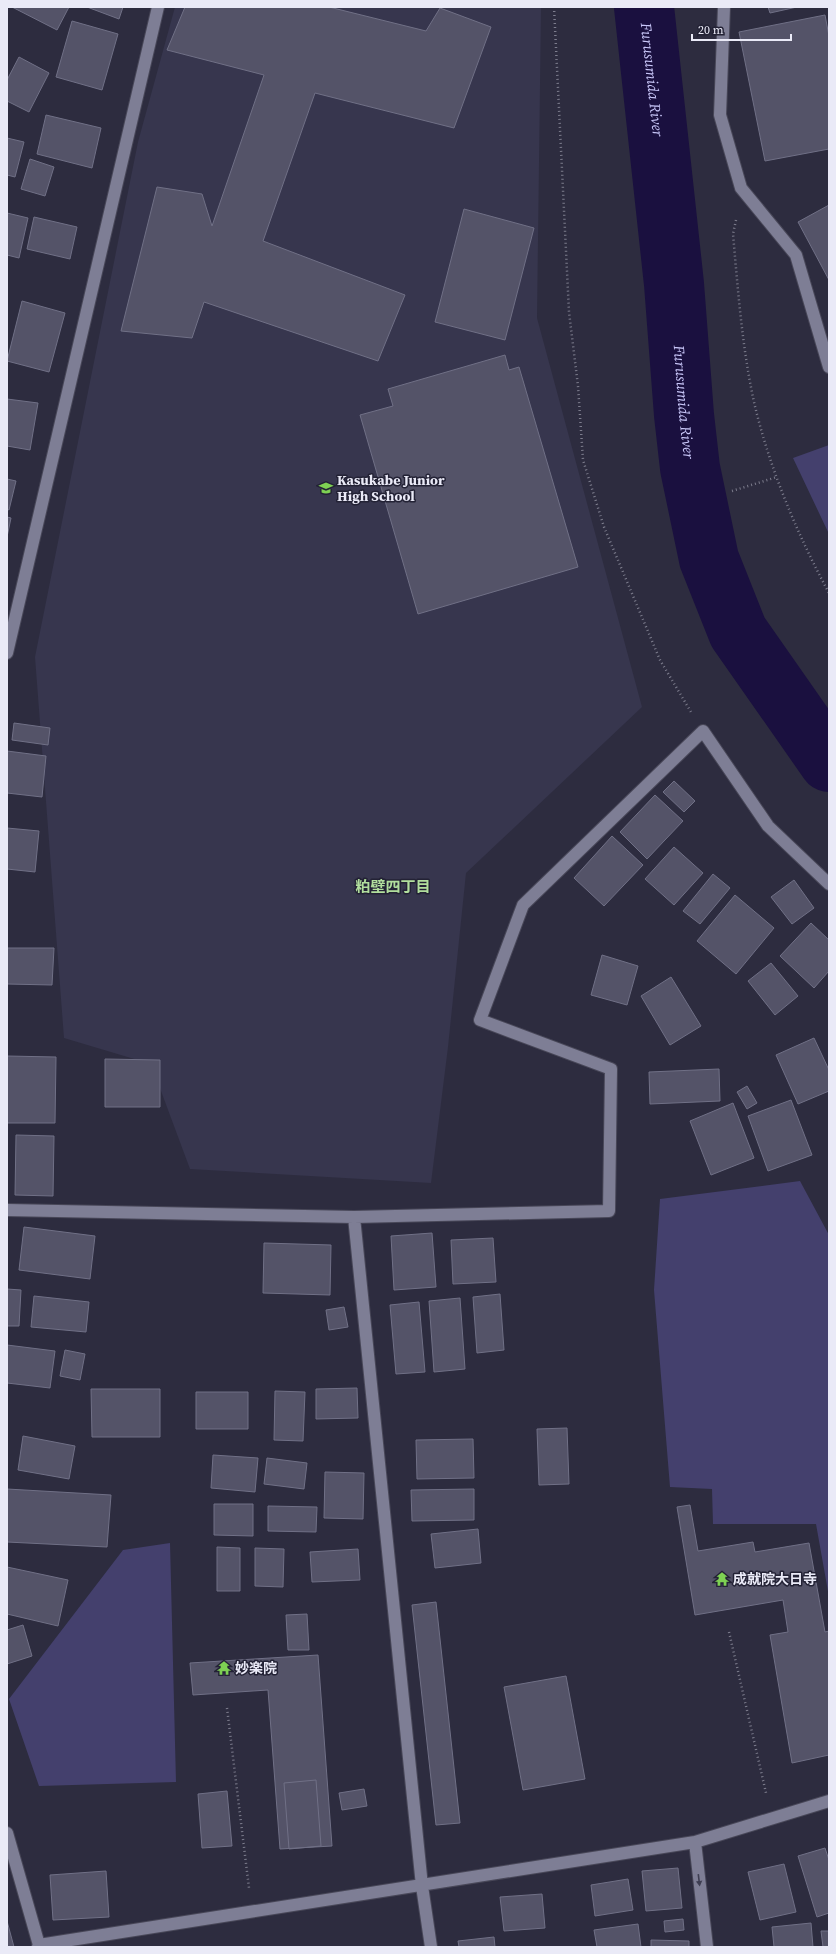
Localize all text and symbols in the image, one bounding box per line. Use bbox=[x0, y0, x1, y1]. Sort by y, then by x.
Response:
scale bar bbox=[692, 16, 791, 42]
water label: Furusumida River bbox=[636, 21, 669, 138]
text: 20 m bbox=[698, 22, 724, 38]
water label: Furusumida River bbox=[669, 343, 700, 461]
place label: Kasukabe Junior High School bbox=[337, 470, 445, 506]
school or university icon: Kasukabe Junior High School bbox=[318, 480, 334, 496]
district label: 粕壁四丁目 bbox=[355, 876, 431, 897]
place label: 成就院大日寺 bbox=[733, 1569, 817, 1589]
temple icon: 成就院大日寺 bbox=[714, 1571, 730, 1587]
place label: 妙楽院 bbox=[235, 1658, 277, 1678]
temple icon: 妙楽院 bbox=[216, 1660, 232, 1676]
one-way arrow bbox=[696, 1874, 702, 1887]

